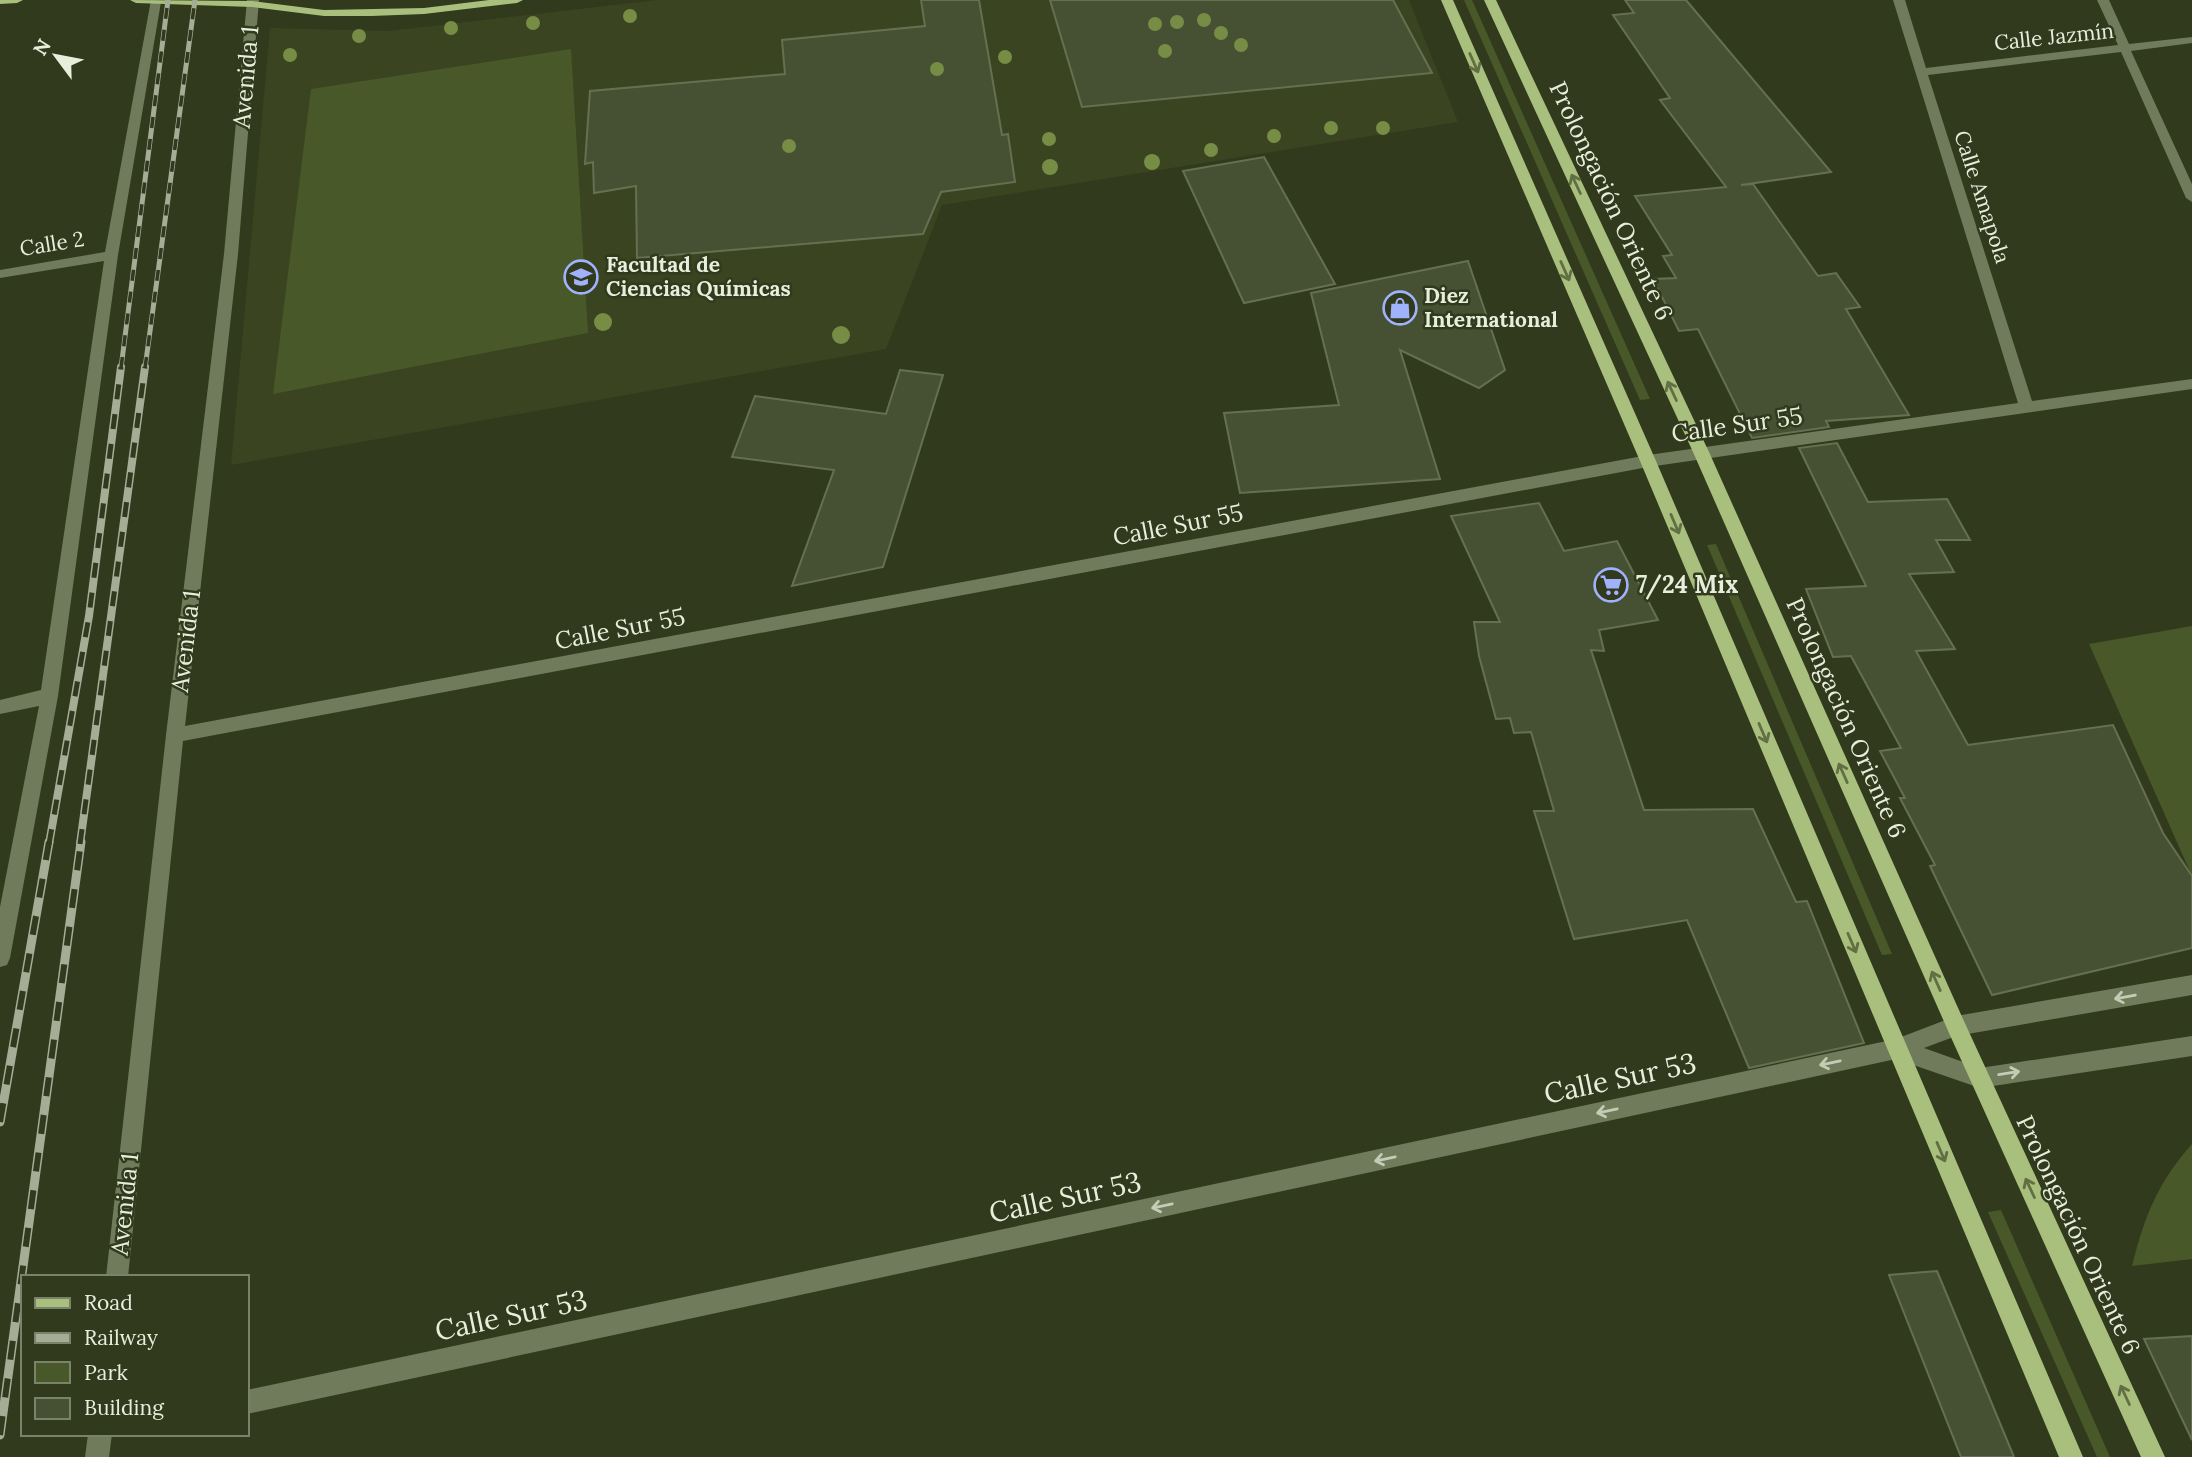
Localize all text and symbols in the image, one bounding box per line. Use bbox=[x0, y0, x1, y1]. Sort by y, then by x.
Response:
street label: Calle Jazmín bbox=[1993, 17, 2115, 56]
north arrow bbox=[21, 21, 91, 91]
street label: Avenida 1 bbox=[226, 24, 265, 130]
text: N bbox=[28, 34, 56, 60]
one-way arrow bbox=[1468, 51, 1481, 73]
street label: Prolongación Oriente 6 bbox=[1542, 76, 1680, 325]
street label: Calle Amapola bbox=[1948, 127, 2017, 267]
one-way arrow bbox=[1569, 174, 1582, 195]
street label: Calle 2 bbox=[18, 225, 86, 262]
place label: Facultad de Ciencias Químicas bbox=[606, 251, 791, 302]
school or university icon: Facultad de Ciencias Químicas bbox=[562, 258, 600, 296]
one-way arrow bbox=[1559, 260, 1572, 281]
place label: Diez International bbox=[1424, 282, 1558, 333]
shop icon: Diez International bbox=[1381, 289, 1419, 327]
one-way arrow bbox=[1665, 380, 1678, 402]
street label: Calle Sur 55 bbox=[1669, 400, 1805, 449]
street label: Calle Sur 55 bbox=[1110, 497, 1246, 552]
one-way arrow bbox=[1669, 512, 1682, 534]
supermarket icon: 7/24 Mix bbox=[1592, 566, 1630, 604]
place label: 7/24 Mix bbox=[1636, 569, 1738, 600]
street label: Avenida 1 bbox=[164, 588, 207, 695]
street label: Prolongación Oriente 6 bbox=[1779, 593, 1914, 843]
street label: Calle Sur 55 bbox=[552, 601, 688, 656]
one-way arrow bbox=[1757, 722, 1770, 744]
one-way arrow bbox=[1836, 763, 1849, 784]
one-way arrow bbox=[1846, 932, 1859, 953]
one-way arrow bbox=[1929, 971, 1942, 992]
one-way arrow bbox=[2114, 991, 2137, 1004]
street label: Calle Sur 53 bbox=[1541, 1044, 1699, 1112]
one-way arrow bbox=[1819, 1057, 1842, 1071]
one-way arrow bbox=[1997, 1067, 2019, 1080]
one-way arrow bbox=[1596, 1105, 1619, 1118]
street label: Prolongación Oriente 6 bbox=[2009, 1110, 2147, 1359]
one-way arrow bbox=[1935, 1141, 1948, 1163]
street label: Avenida 1 bbox=[104, 1151, 145, 1258]
one-way arrow bbox=[1374, 1152, 1397, 1166]
street label: Calle Sur 53 bbox=[986, 1163, 1144, 1231]
one-way arrow bbox=[2023, 1178, 2036, 1199]
one-way arrow bbox=[1151, 1200, 1174, 1214]
legend bbox=[21, 1275, 248, 1436]
street label: Calle Sur 53 bbox=[432, 1281, 590, 1349]
text: Road bbox=[84, 1289, 133, 1316]
text: Railway bbox=[84, 1324, 158, 1351]
text: Park bbox=[84, 1359, 128, 1386]
one-way arrow bbox=[2118, 1385, 2131, 1406]
text: Building bbox=[84, 1394, 164, 1421]

